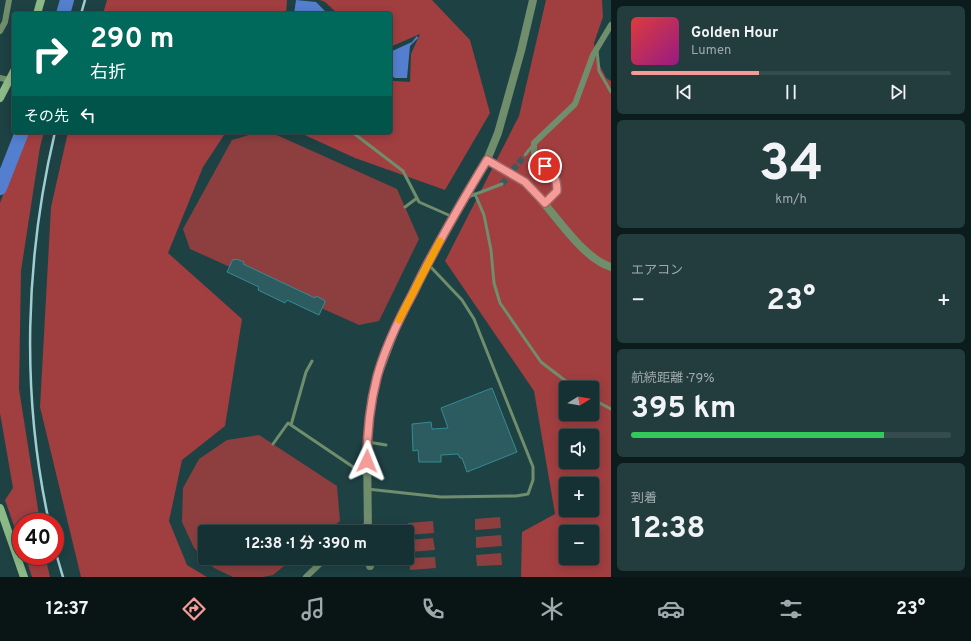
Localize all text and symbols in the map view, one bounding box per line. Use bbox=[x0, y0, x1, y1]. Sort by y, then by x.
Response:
text: 290 m bbox=[90, 22, 174, 58]
text: Golden Hour bbox=[691, 24, 778, 43]
icon: right bbox=[24, 28, 76, 80]
text: Lumen bbox=[691, 43, 731, 59]
text: 右折 bbox=[90, 62, 126, 85]
icon: previous bbox=[673, 81, 695, 103]
icon: pause bbox=[780, 81, 802, 103]
icon: next bbox=[887, 81, 909, 103]
icon: left bbox=[77, 104, 99, 126]
text: その先 bbox=[24, 108, 69, 127]
text: 34 bbox=[759, 133, 823, 199]
pin bbox=[528, 149, 562, 183]
icon: arrive bbox=[534, 155, 556, 177]
text: km/h bbox=[775, 192, 807, 208]
text: エアコン bbox=[631, 263, 683, 279]
text: 23° bbox=[767, 283, 815, 320]
text: − bbox=[631, 288, 645, 315]
text: + bbox=[937, 288, 951, 315]
text: 航続距離 · 79% bbox=[631, 371, 714, 387]
north arrow bbox=[559, 381, 599, 421]
map controls bbox=[559, 381, 599, 565]
text: 395 km bbox=[631, 391, 736, 428]
button: sound bbox=[559, 429, 599, 469]
position arrow bbox=[346, 440, 388, 482]
button: + bbox=[559, 477, 599, 517]
text: 到着 bbox=[631, 491, 657, 507]
text: 12:38 bbox=[631, 511, 706, 548]
speed limit sign: 40 bbox=[12, 513, 64, 565]
button: − bbox=[559, 525, 599, 565]
text: 12:38 · 1 分 · 390 m bbox=[245, 535, 367, 554]
icon: directions bbox=[180, 595, 208, 623]
icon: music bbox=[299, 595, 327, 623]
icon: phone bbox=[419, 595, 447, 623]
icon: climate bbox=[538, 595, 566, 623]
icon: car bbox=[657, 595, 685, 623]
icon: filters bbox=[777, 595, 805, 623]
text: 12:37 bbox=[46, 598, 88, 621]
text: 23° bbox=[896, 598, 925, 621]

